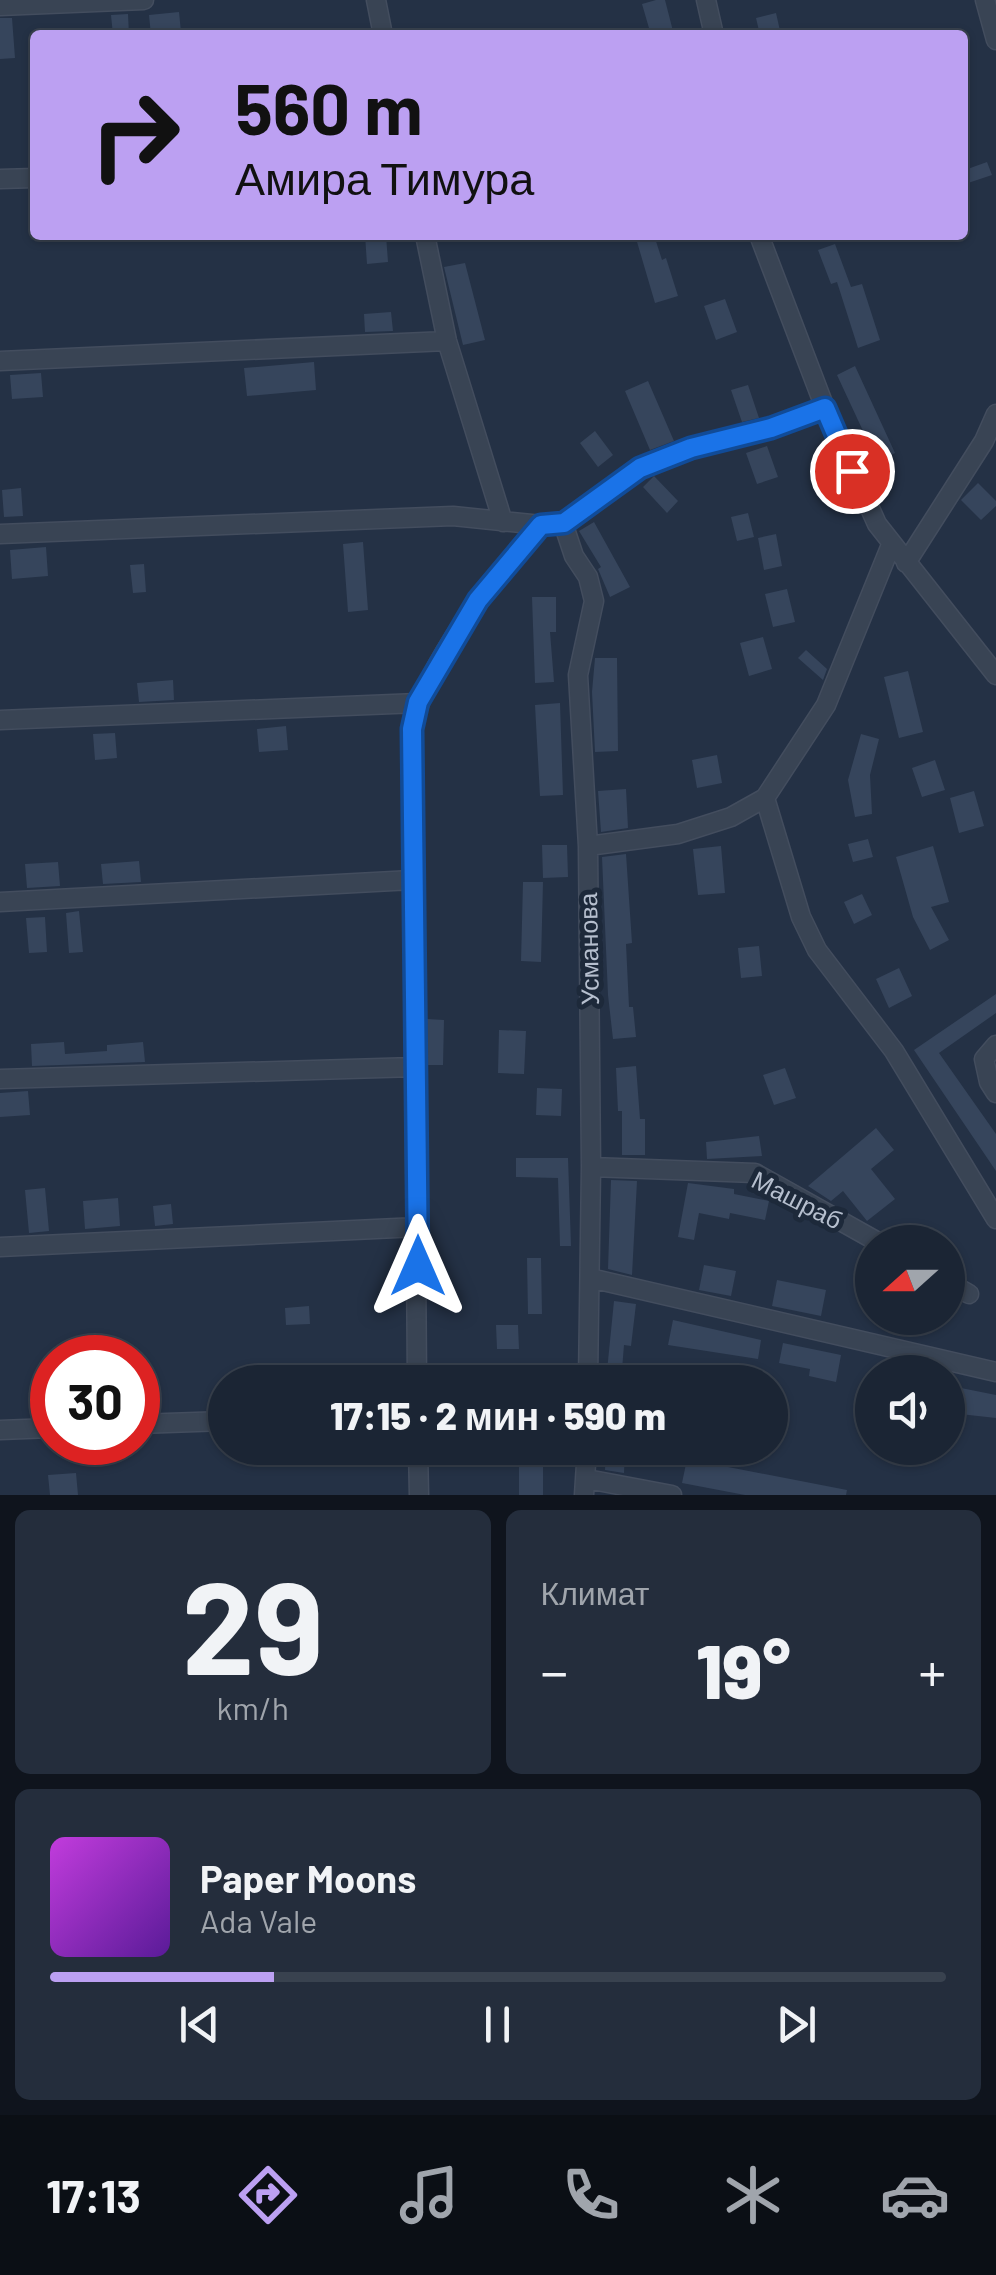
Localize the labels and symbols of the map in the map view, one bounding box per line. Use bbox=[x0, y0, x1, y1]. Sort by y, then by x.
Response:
pin bbox=[810, 429, 895, 514]
street label: Усманова bbox=[572, 892, 604, 1005]
street label: Машраб bbox=[747, 1164, 848, 1235]
position arrow bbox=[366, 1214, 470, 1318]
north arrow bbox=[855, 1225, 965, 1335]
speed limit sign: 30 bbox=[30, 1335, 160, 1465]

